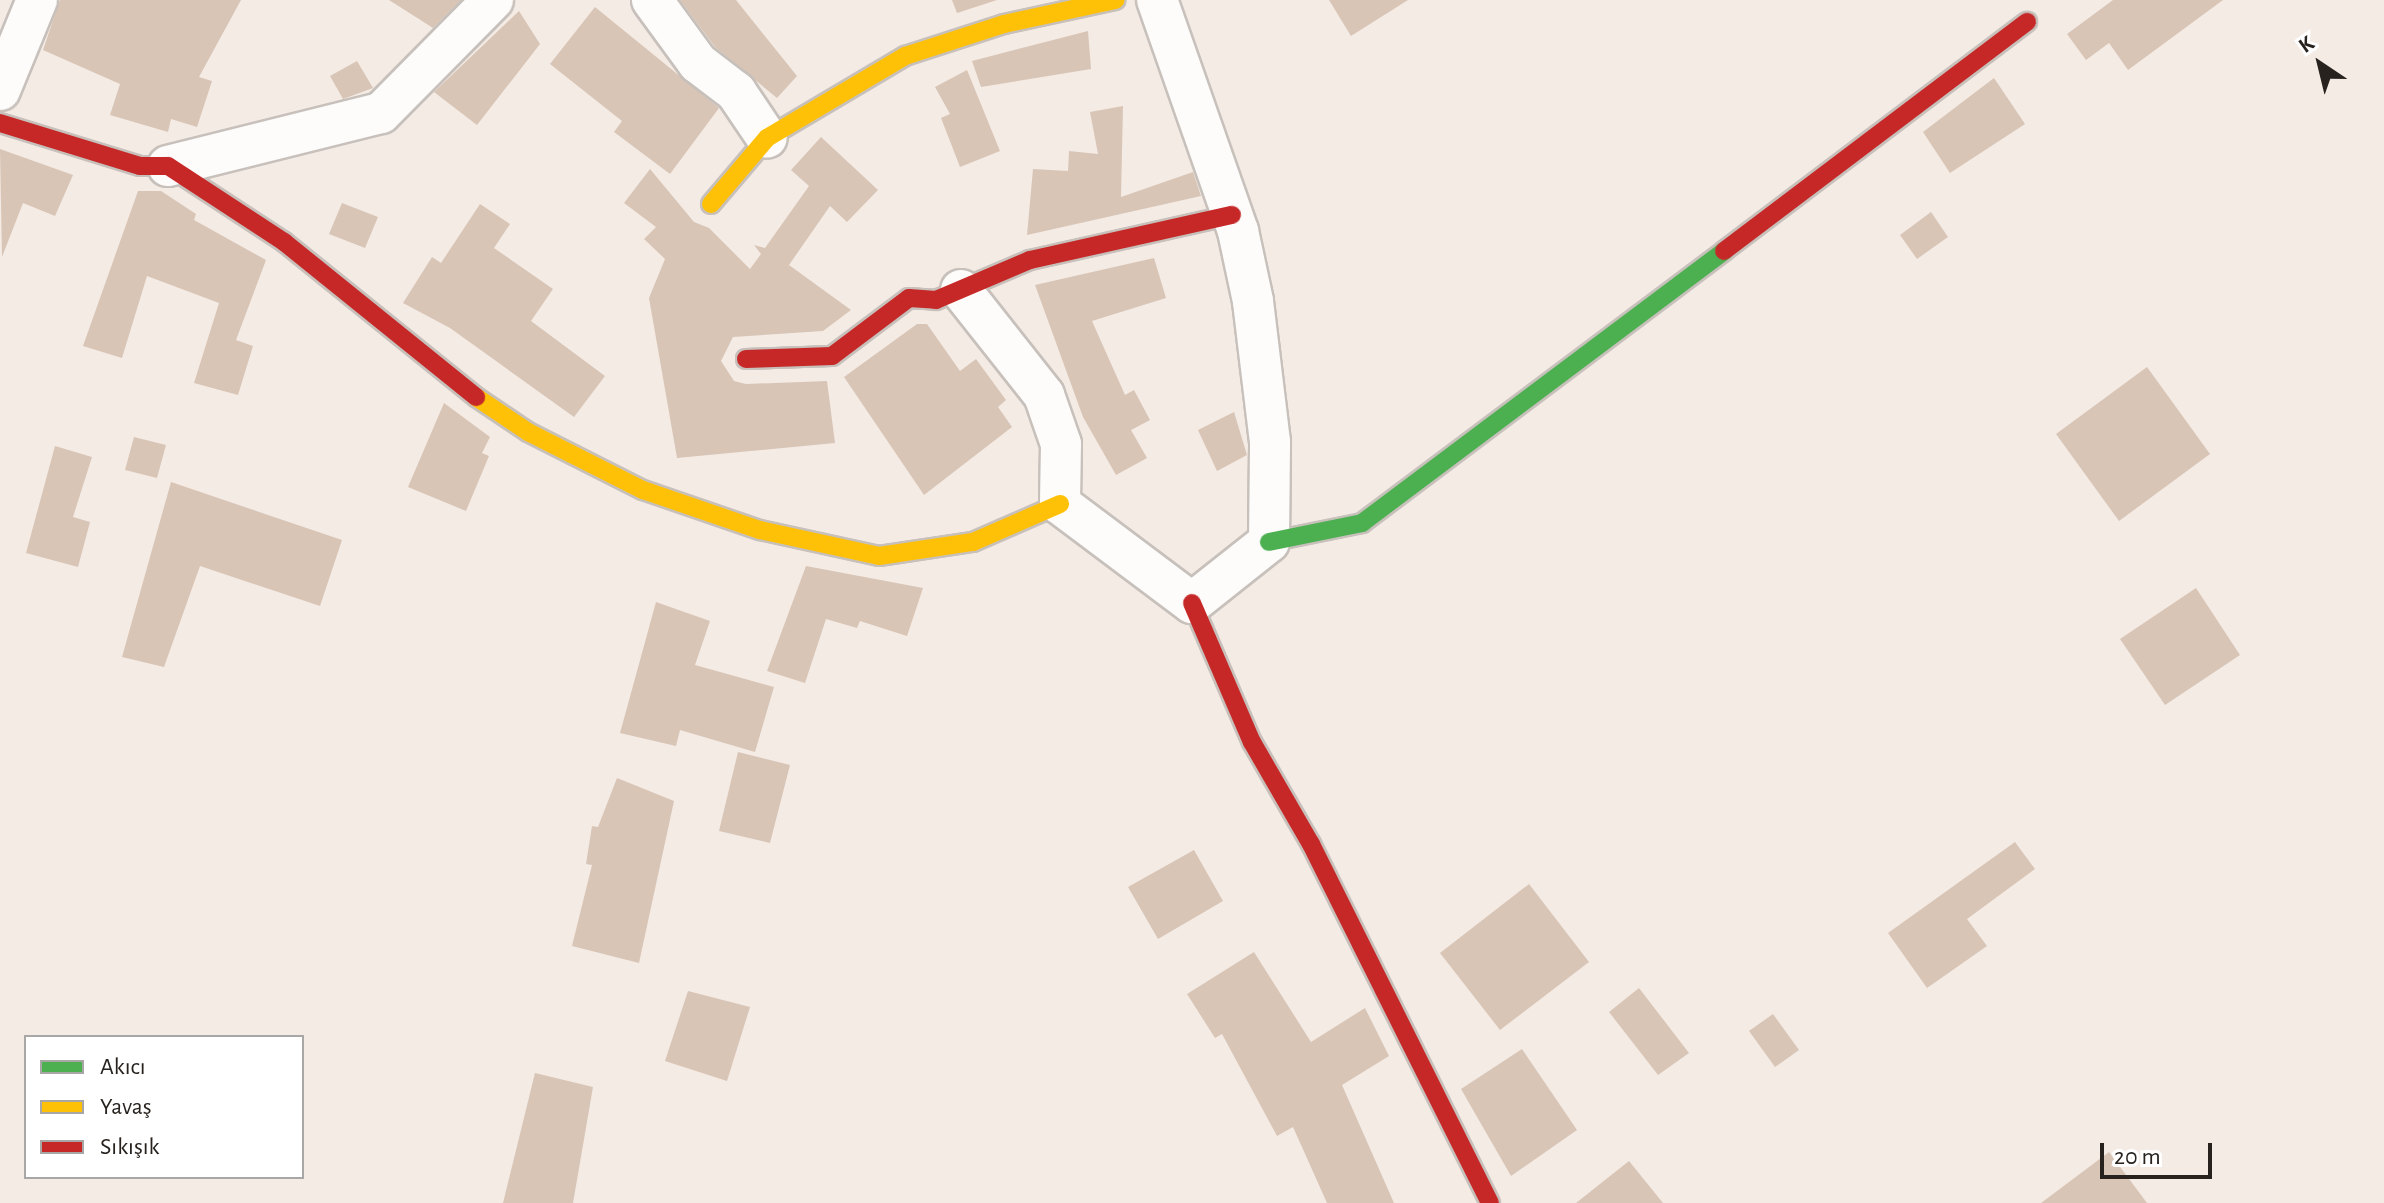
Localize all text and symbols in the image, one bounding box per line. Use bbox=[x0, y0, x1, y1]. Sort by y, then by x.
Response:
north arrow bbox=[2280, 24, 2360, 104]
text: K bbox=[2295, 32, 2318, 57]
legend bbox=[24, 1035, 304, 1179]
text: Akıcı bbox=[100, 1055, 146, 1079]
text: Yavaş bbox=[100, 1095, 152, 1119]
scale bar bbox=[2104, 1127, 2216, 1177]
text: Sıkışık bbox=[100, 1135, 160, 1159]
text: 20 m bbox=[2114, 1145, 2161, 1169]

